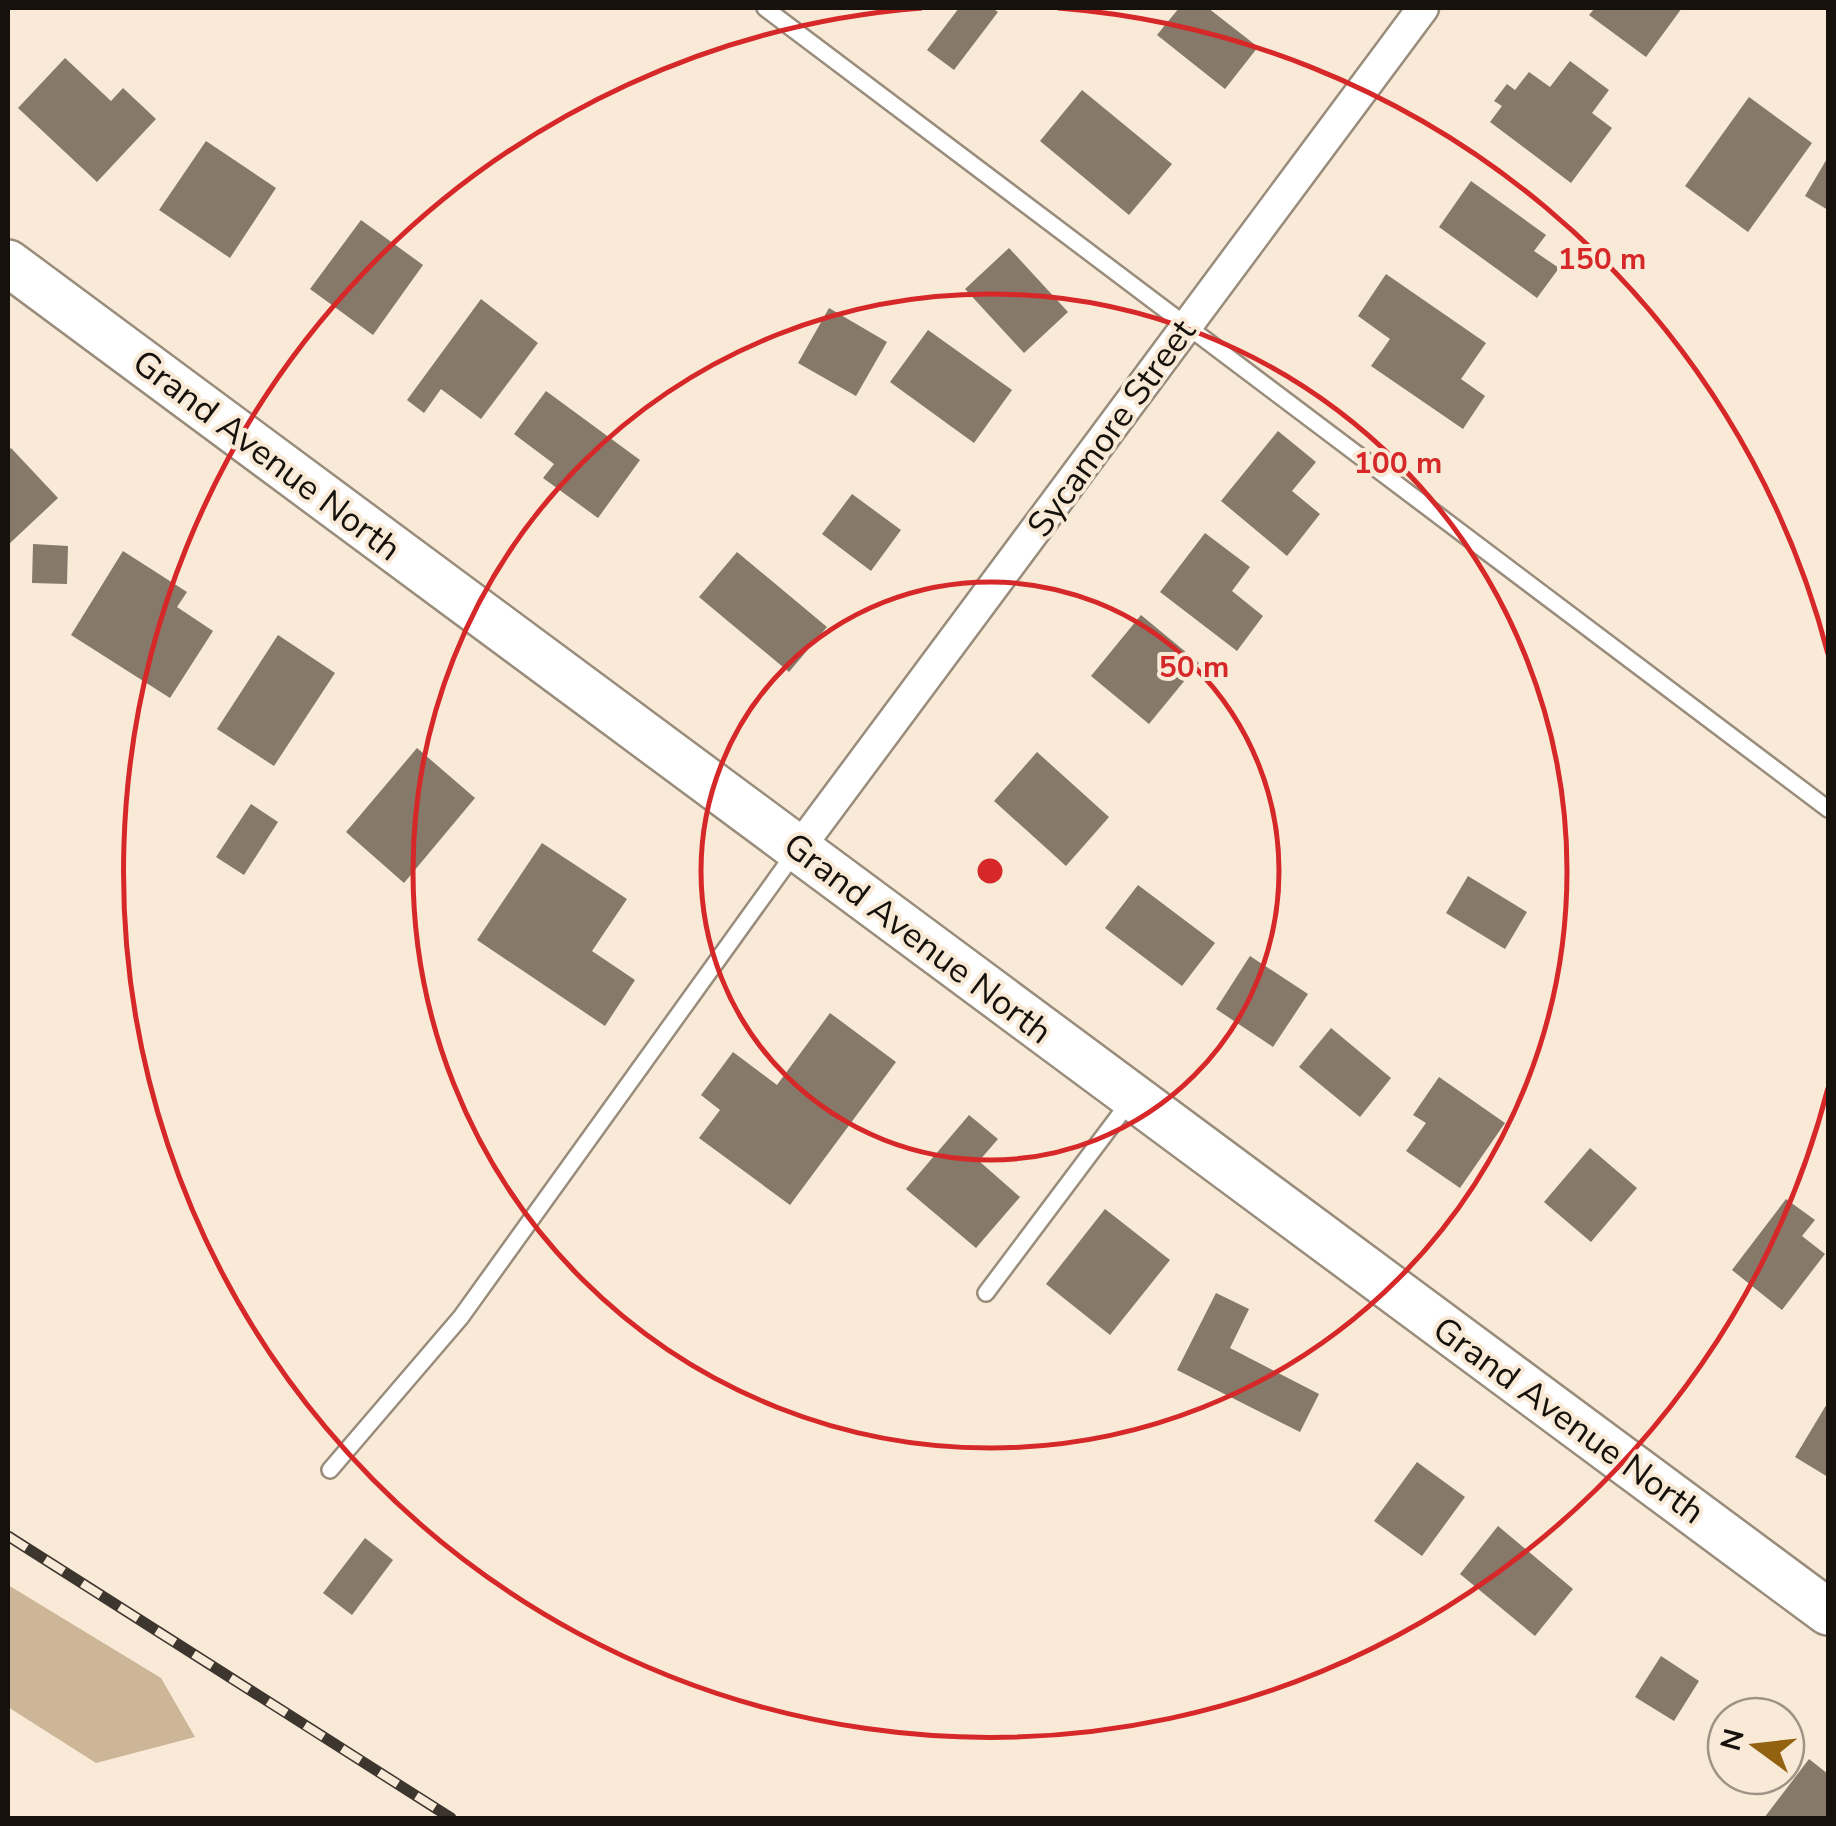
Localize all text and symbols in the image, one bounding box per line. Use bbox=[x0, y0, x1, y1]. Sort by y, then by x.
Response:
text: 150 m bbox=[1558, 239, 1646, 280]
street label: Sycamore Street bbox=[1016, 309, 1207, 547]
street label: Grand Avenue North bbox=[123, 339, 410, 572]
text: 100 m bbox=[1354, 443, 1442, 484]
text: 50 m bbox=[1159, 647, 1229, 688]
street label: Grand Avenue North bbox=[774, 822, 1061, 1055]
centre of rings bbox=[972, 853, 1008, 889]
street label: Grand Avenue North bbox=[1424, 1306, 1714, 1535]
north arrow bbox=[1706, 1696, 1806, 1796]
text: N bbox=[1712, 1725, 1754, 1755]

